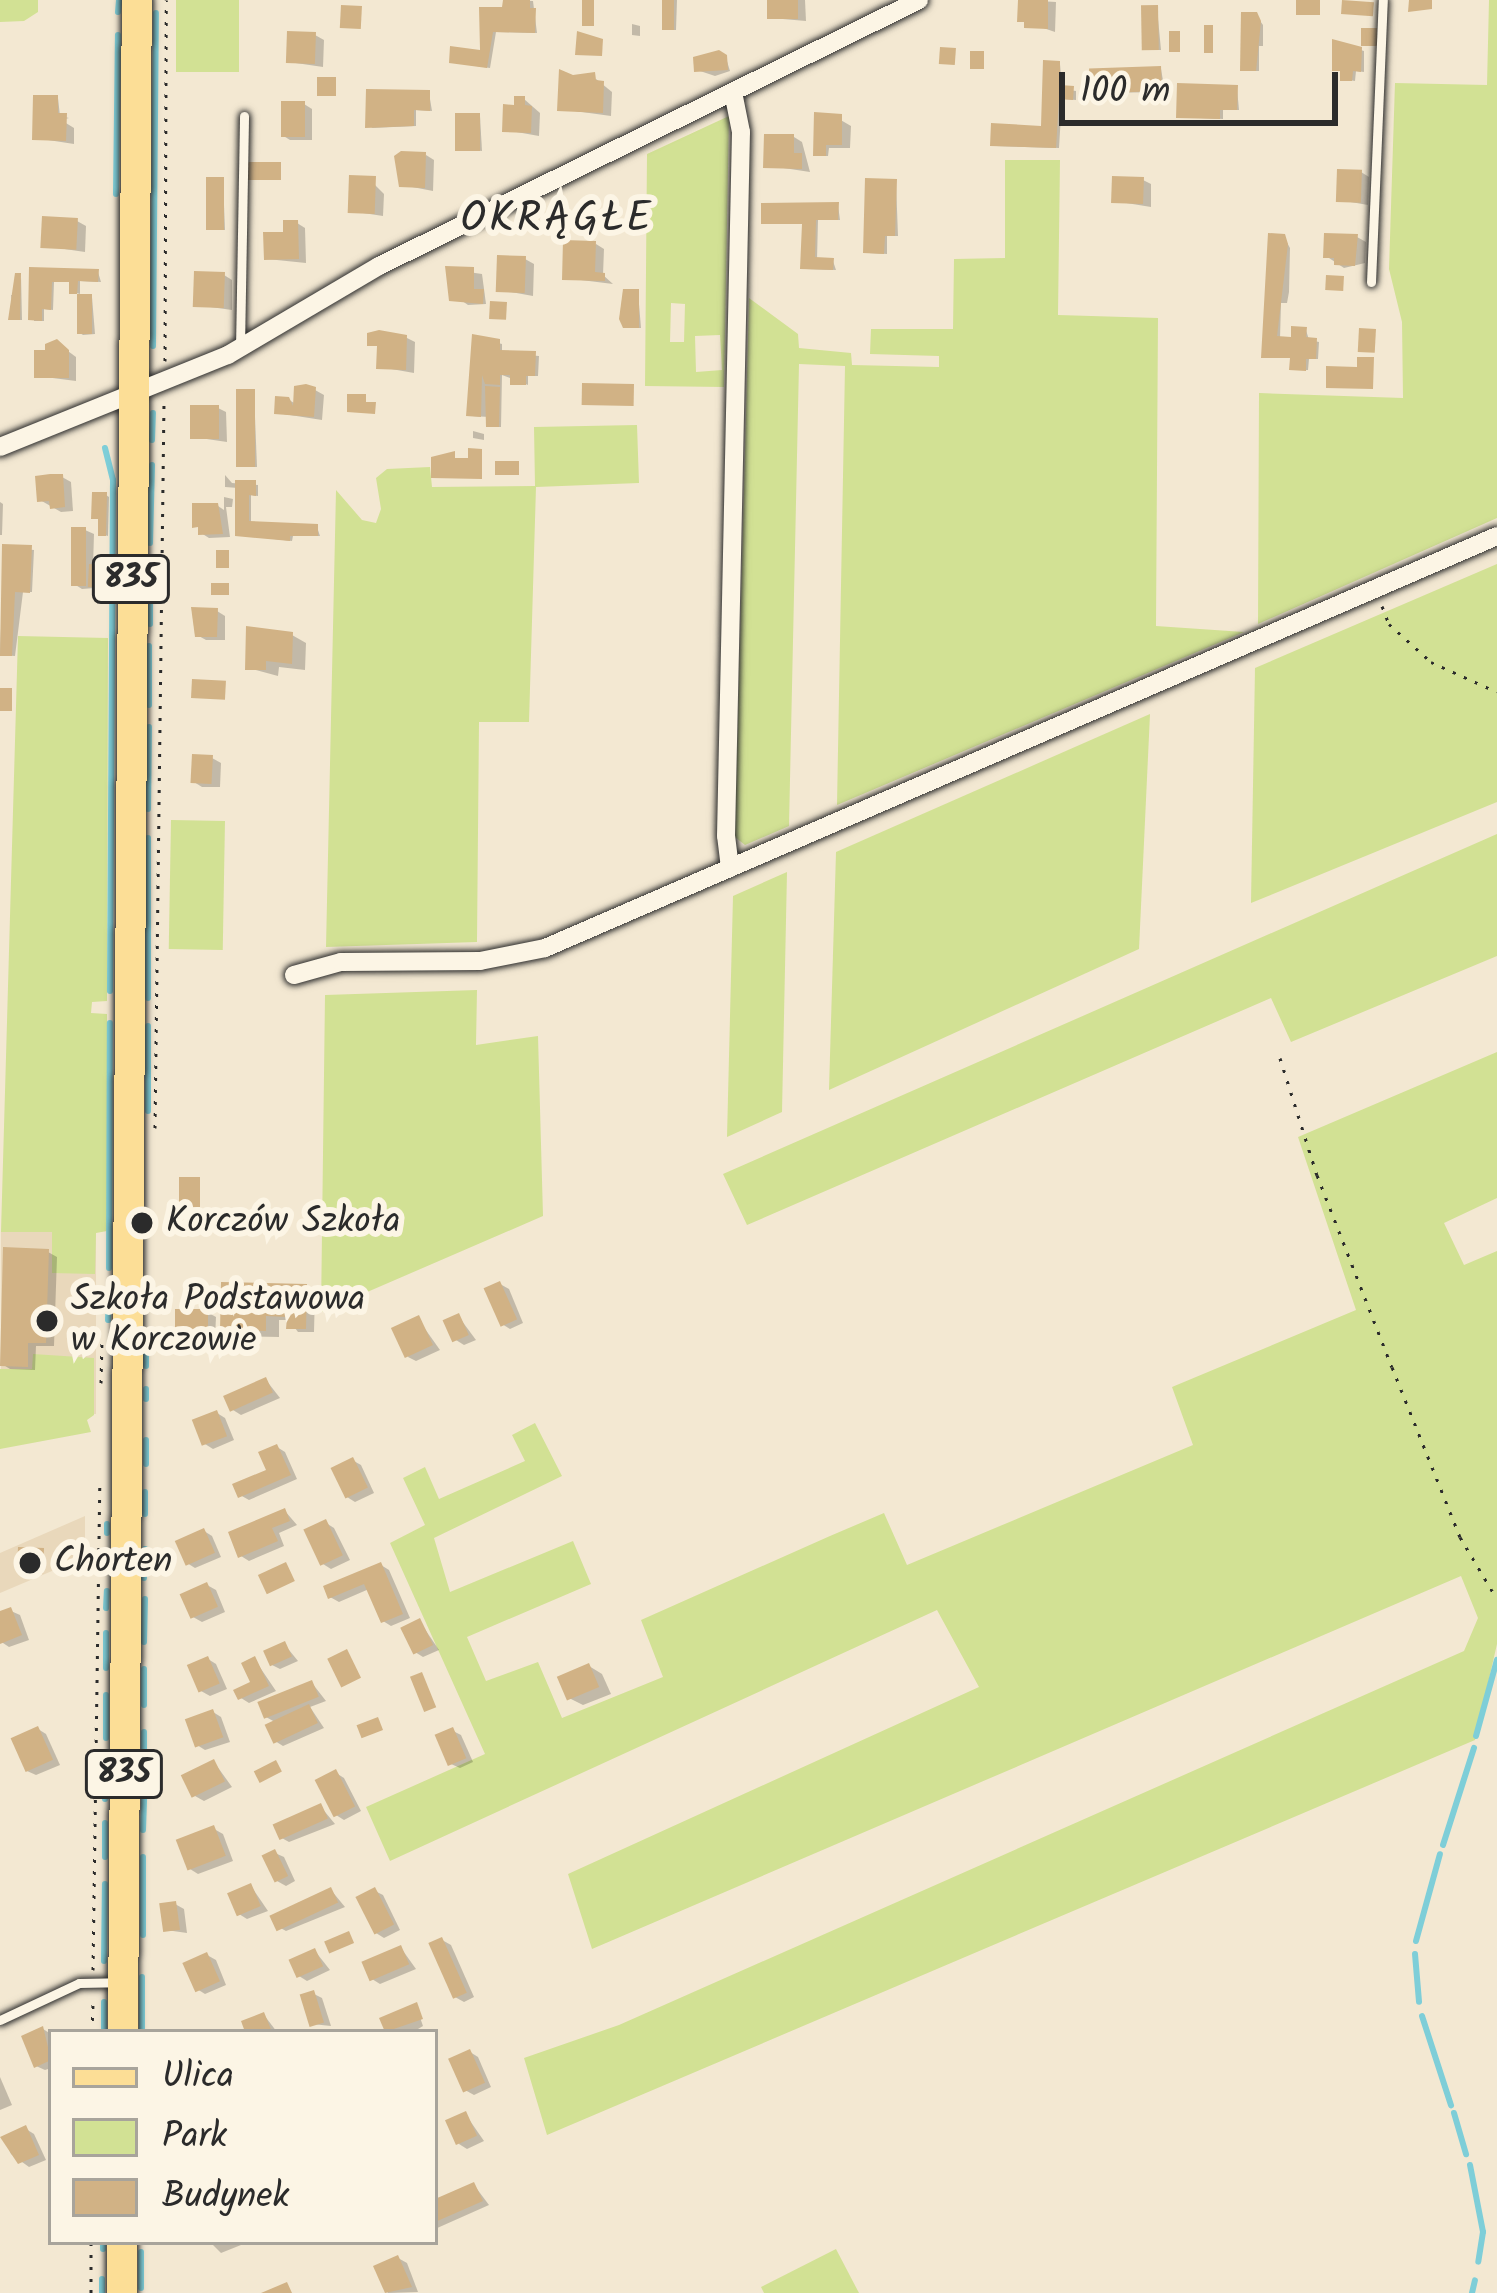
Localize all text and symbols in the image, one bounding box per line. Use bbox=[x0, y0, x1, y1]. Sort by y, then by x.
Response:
scale bar bbox=[1065, 48, 1344, 122]
text: 100 m bbox=[1080, 64, 1170, 121]
district label: OKRĄGŁE bbox=[460, 195, 654, 245]
road number: 835 bbox=[89, 552, 173, 606]
place label: Korczów Szkoła bbox=[166, 1201, 400, 1245]
marker: Korczów Szkoła bbox=[129, 1210, 155, 1236]
place label: Szkoła Podstawowa w Korczowie bbox=[71, 1278, 365, 1363]
marker: Szkoła Podstawowa w Korczowie bbox=[34, 1308, 60, 1334]
place label: Chorten bbox=[54, 1541, 172, 1585]
marker: Chorten bbox=[17, 1550, 43, 1576]
road number: 835 bbox=[82, 1747, 166, 1801]
legend bbox=[48, 2029, 438, 2245]
text: Ulica bbox=[162, 2049, 234, 2106]
text: Park bbox=[162, 2109, 227, 2166]
text: Budynek bbox=[162, 2169, 289, 2226]

